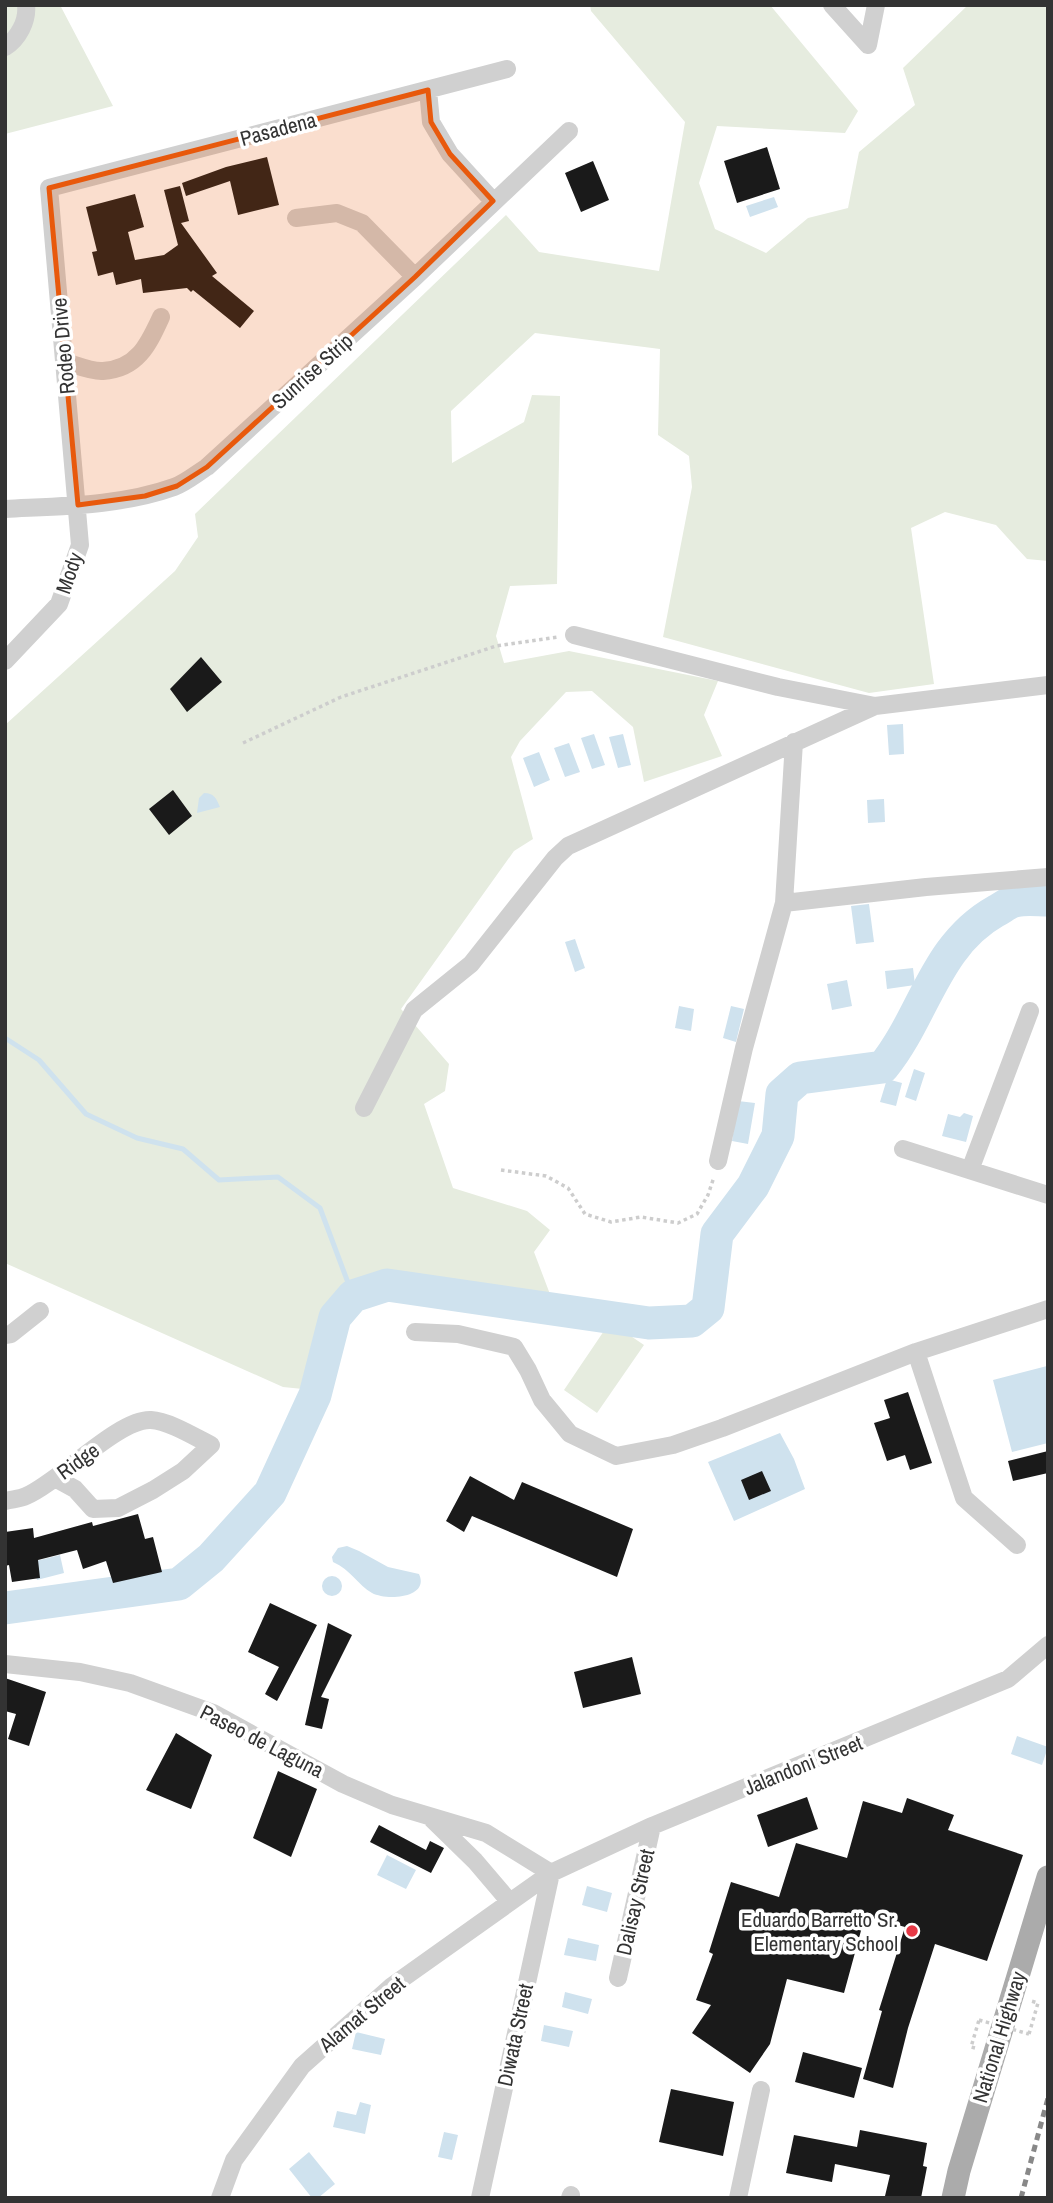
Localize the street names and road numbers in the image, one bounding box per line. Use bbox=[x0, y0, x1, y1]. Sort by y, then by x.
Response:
street label: Pasadena bbox=[237, 105, 320, 153]
street label: Rodeo Drive bbox=[44, 297, 82, 395]
street label: Sunrise Strip bbox=[265, 327, 359, 415]
street label: Mody bbox=[48, 548, 90, 598]
street label: Ridge bbox=[51, 1436, 105, 1486]
street label: Paseo de Laguna bbox=[195, 1697, 329, 1785]
street label: Jalandoni Street bbox=[739, 1728, 867, 1802]
street label: Dalisay Street bbox=[609, 1846, 661, 1958]
street label: National Highway bbox=[965, 1967, 1033, 2106]
street label: Alamat Street bbox=[312, 1969, 411, 2059]
street label: Diwata Street bbox=[490, 1981, 540, 2089]

